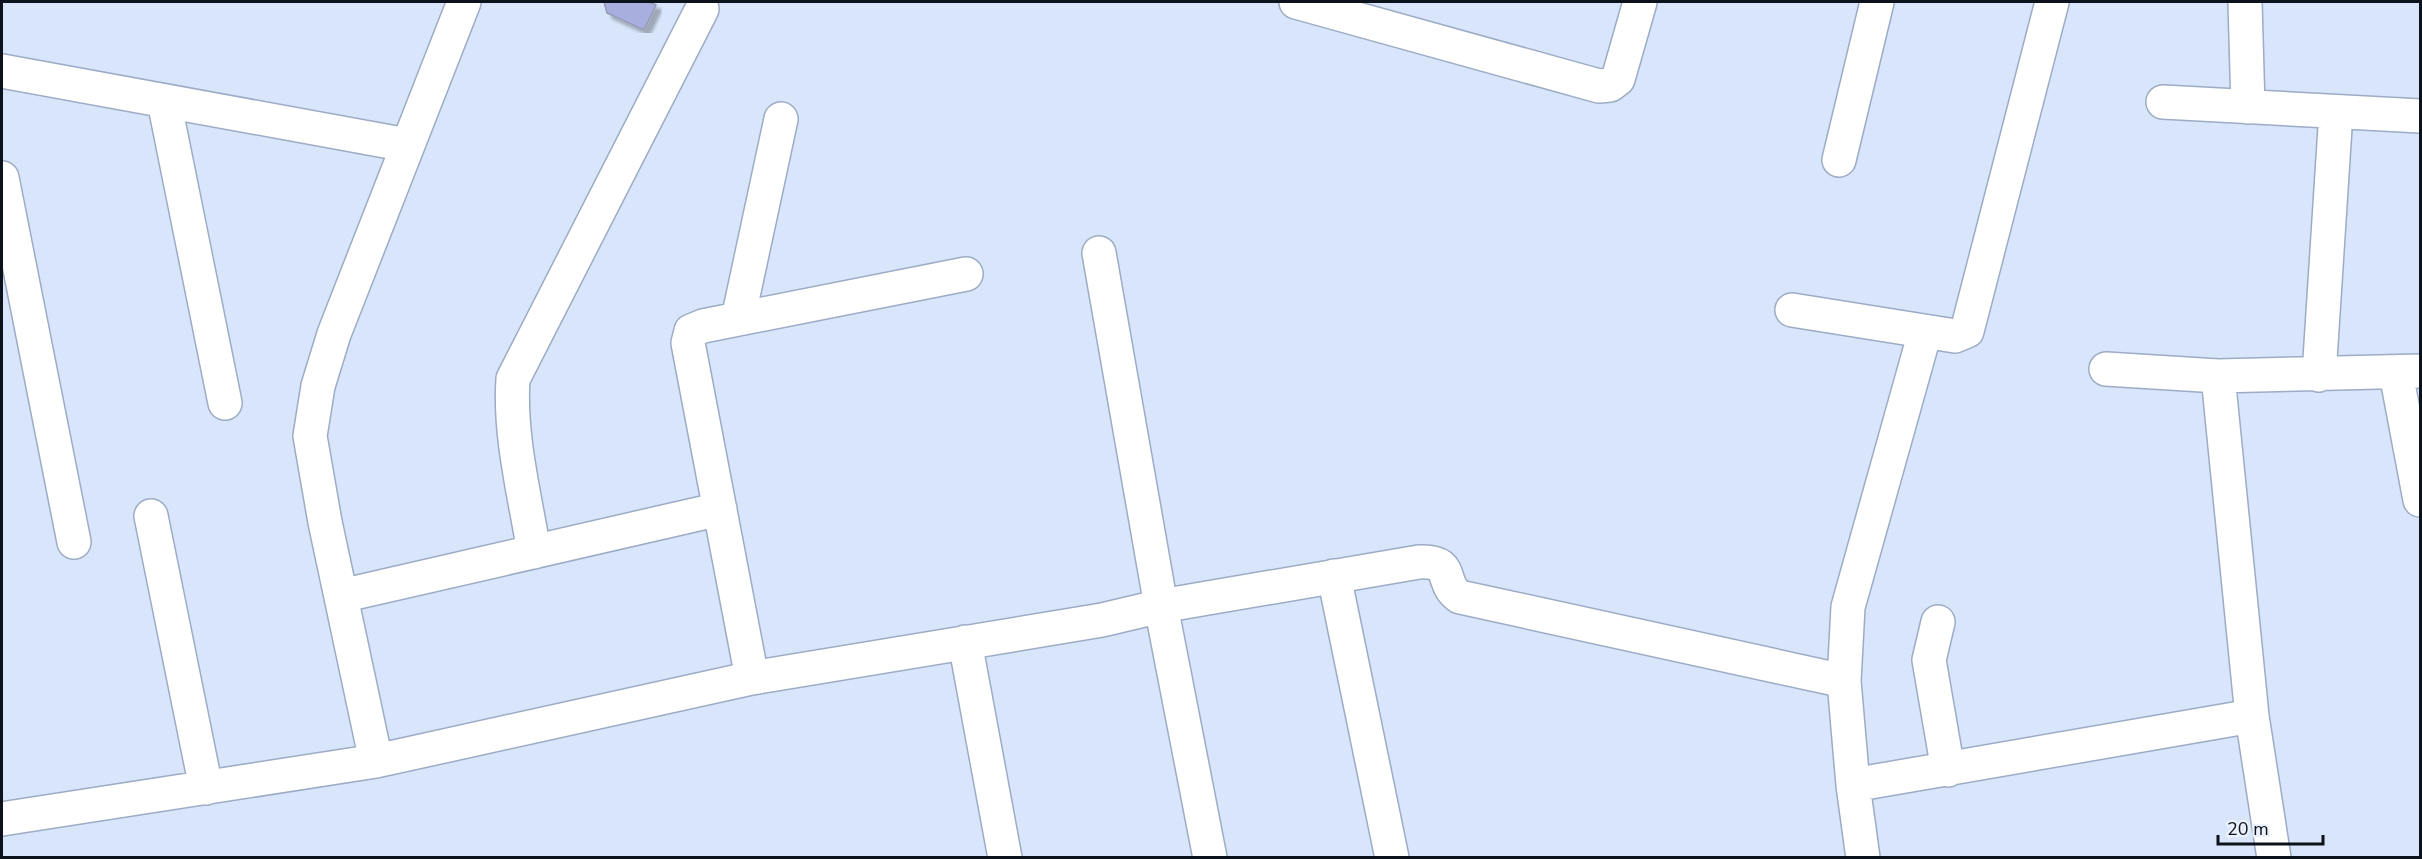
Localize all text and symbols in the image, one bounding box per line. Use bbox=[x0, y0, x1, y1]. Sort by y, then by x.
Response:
scale bar bbox=[2218, 808, 2323, 846]
text: 20 m bbox=[2227, 817, 2269, 841]

